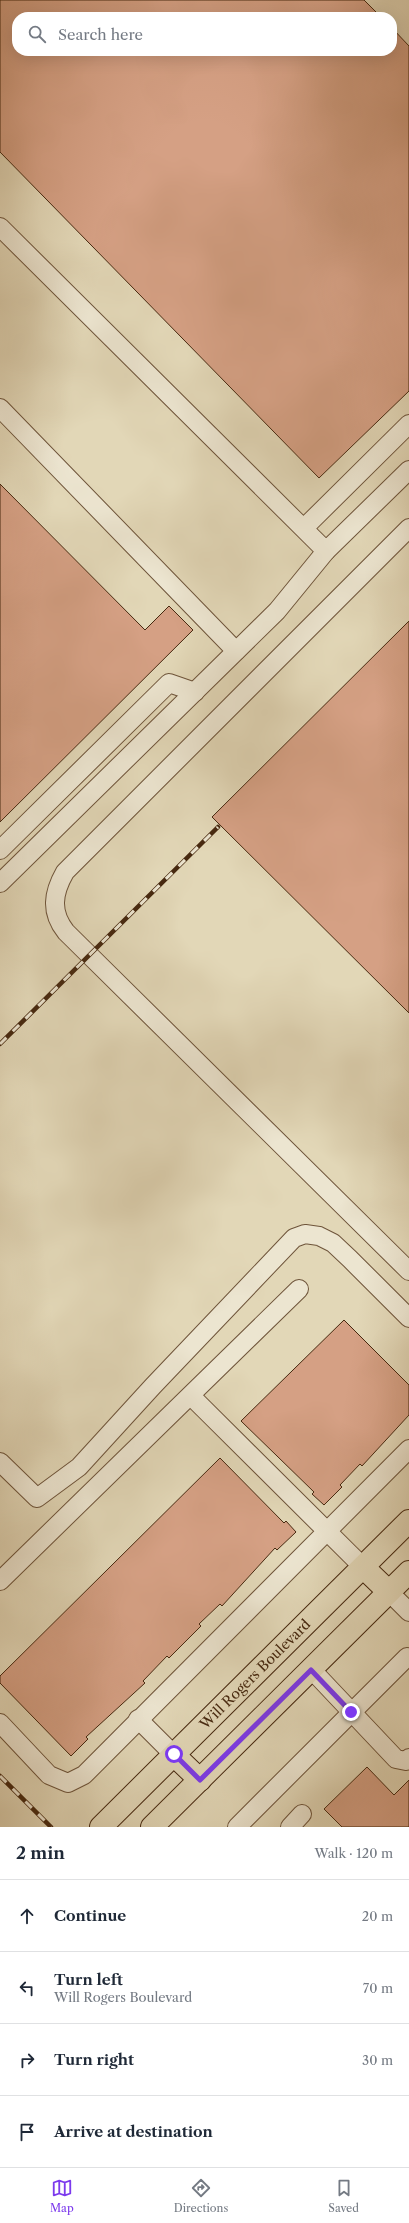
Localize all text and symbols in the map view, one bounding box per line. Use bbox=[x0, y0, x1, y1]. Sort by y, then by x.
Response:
search box bbox=[12, 12, 397, 56]
icon: search bbox=[26, 23, 48, 45]
text: Search here bbox=[58, 25, 143, 44]
street label: Will Rogers Boulevard bbox=[195, 1615, 314, 1734]
route end bbox=[342, 1703, 360, 1721]
route start bbox=[165, 1745, 183, 1763]
text: 2 min bbox=[16, 1843, 65, 1863]
text: Walk · 120 m bbox=[315, 1845, 393, 1861]
icon: ahead bbox=[16, 1905, 38, 1927]
text: Continue bbox=[54, 1906, 126, 1925]
text: 20 m bbox=[362, 1908, 393, 1924]
text: Turn left bbox=[54, 1970, 123, 1989]
icon: left bbox=[16, 1977, 38, 1999]
text: 70 m bbox=[363, 1980, 393, 1996]
text: Will Rogers Boulevard bbox=[54, 1989, 192, 2005]
icon: right bbox=[16, 2049, 38, 2071]
text: Turn right bbox=[54, 2050, 134, 2069]
text: 30 m bbox=[362, 2052, 393, 2068]
icon: arrive bbox=[16, 2121, 38, 2143]
text: Arrive at destination bbox=[54, 2122, 213, 2141]
tab: Map bbox=[50, 2177, 74, 2215]
tab: Directions bbox=[174, 2177, 228, 2215]
tab: Saved bbox=[328, 2177, 359, 2215]

